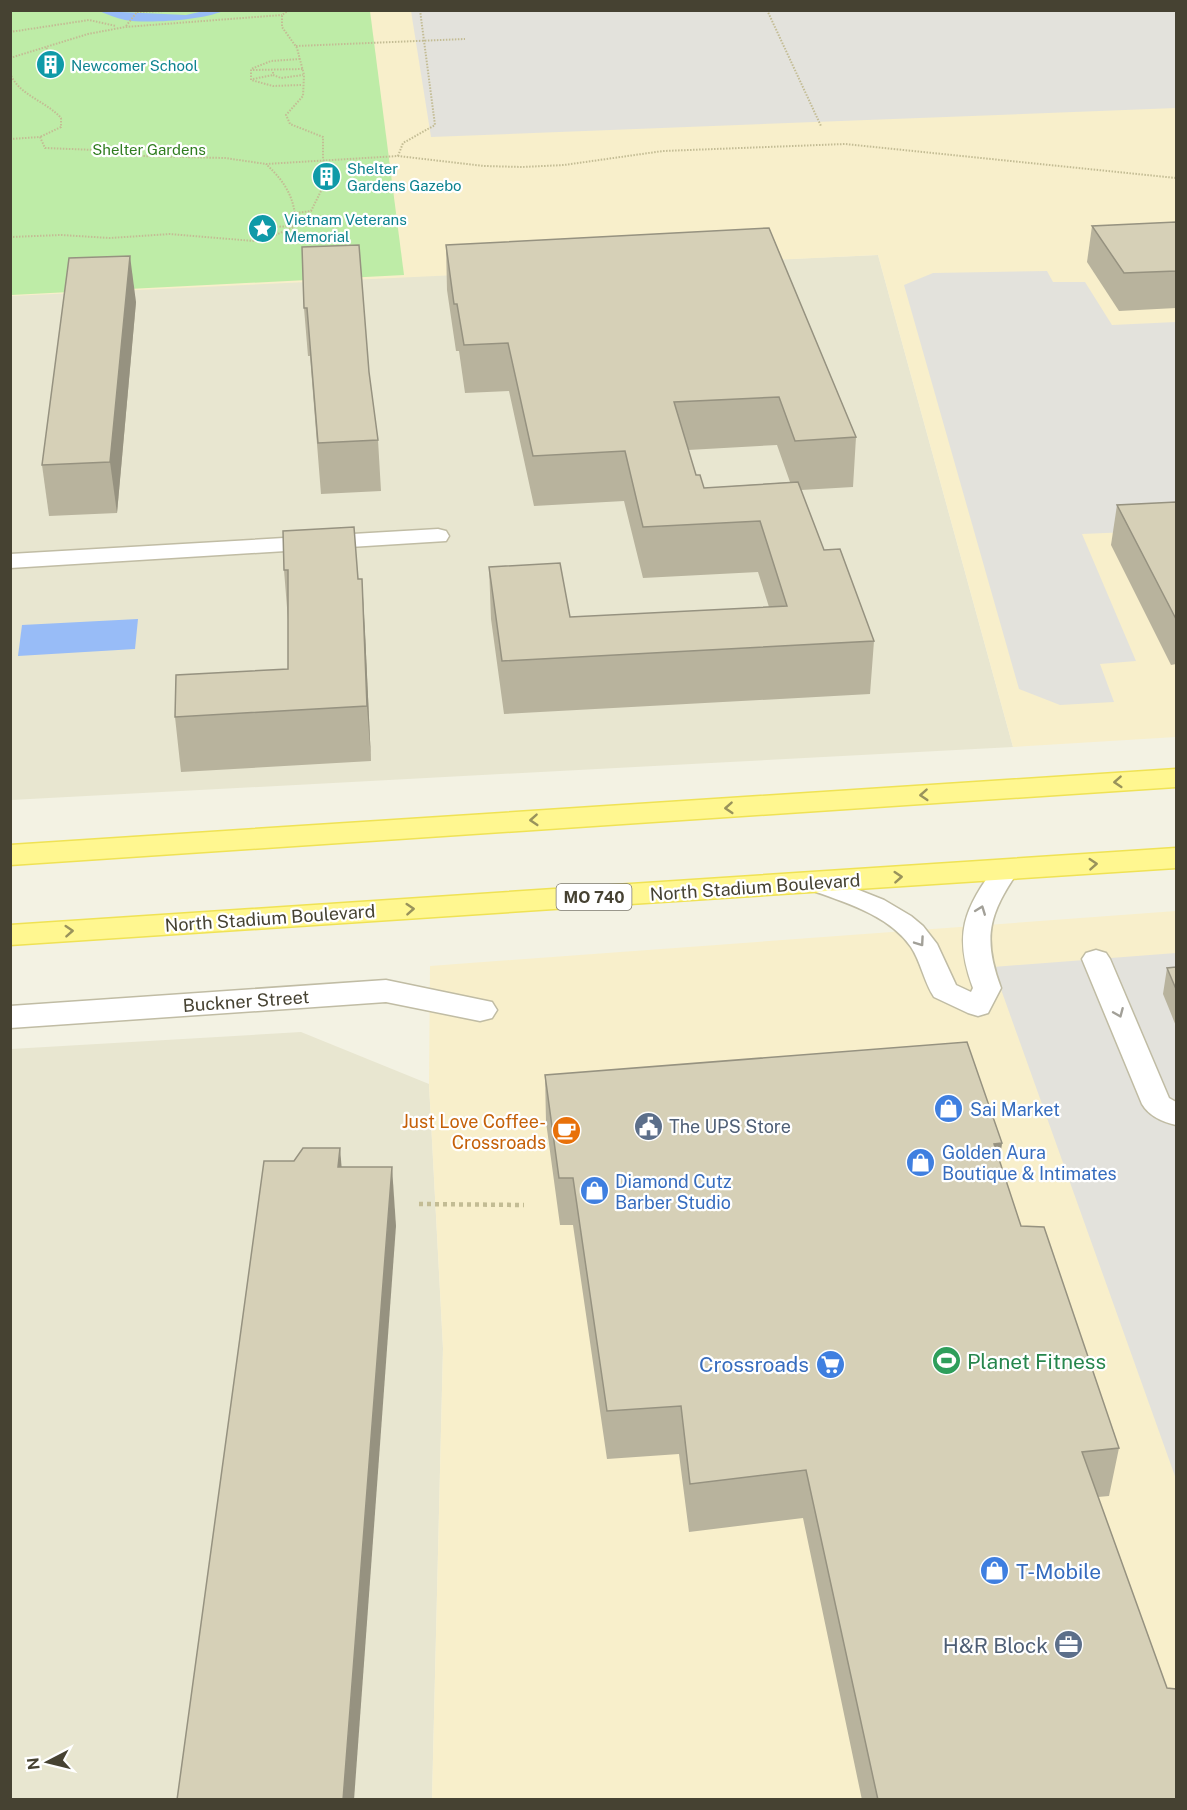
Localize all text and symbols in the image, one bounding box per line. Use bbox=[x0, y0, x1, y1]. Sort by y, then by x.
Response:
building icon: Newcomer School bbox=[34, 49, 66, 81]
place label: Newcomer School bbox=[71, 57, 198, 74]
park label: Shelter Gardens bbox=[92, 141, 206, 158]
place label: Shelter Gardens Gazebo bbox=[347, 160, 462, 194]
building icon: Shelter Gardens Gazebo bbox=[310, 161, 342, 193]
place label: Vietnam Veterans Memorial bbox=[284, 211, 407, 245]
place icon: Vietnam Veterans Memorial bbox=[247, 212, 279, 244]
one-way arrow bbox=[1114, 775, 1123, 788]
one-way arrow bbox=[919, 788, 928, 801]
one-way arrow bbox=[724, 801, 733, 814]
one-way arrow bbox=[530, 814, 539, 827]
one-way arrow bbox=[1088, 858, 1097, 871]
street label: North Stadium Boulevard bbox=[649, 869, 861, 905]
one-way arrow bbox=[894, 871, 903, 884]
road number: MO 740 bbox=[556, 884, 632, 910]
street label: North Stadium Boulevard bbox=[164, 900, 376, 936]
one-way arrow bbox=[406, 902, 415, 915]
one-way arrow bbox=[973, 906, 986, 916]
one-way arrow bbox=[64, 925, 73, 938]
one-way arrow bbox=[913, 935, 924, 946]
street label: Buckner Street bbox=[182, 986, 310, 1016]
one-way arrow bbox=[1112, 1007, 1124, 1018]
shop icon: Sai Market bbox=[933, 1093, 965, 1125]
place label: Sai Market bbox=[970, 1099, 1060, 1120]
public building icon: The UPS Store bbox=[632, 1110, 664, 1142]
place label: Just Love Coffee- Crossroads bbox=[402, 1111, 546, 1153]
cafe icon: Just Love Coffee- Crossroads bbox=[551, 1115, 583, 1147]
place label: The UPS Store bbox=[669, 1116, 791, 1137]
place label: Golden Aura Boutique & Intimates bbox=[942, 1142, 1117, 1184]
shop icon: Golden Aura Boutique & Intimates bbox=[905, 1146, 937, 1178]
place label: Diamond Cutz Barber Studio bbox=[615, 1171, 732, 1213]
shop icon: Diamond Cutz Barber Studio bbox=[578, 1175, 610, 1207]
sports icon: Planet Fitness bbox=[930, 1345, 962, 1377]
supermarket icon: Crossroads bbox=[814, 1348, 846, 1380]
place label: Planet Fitness bbox=[967, 1349, 1106, 1374]
place label: Crossroads bbox=[699, 1352, 809, 1377]
shop icon: T-Mobile bbox=[979, 1555, 1011, 1587]
place label: T-Mobile bbox=[1016, 1559, 1101, 1584]
office icon: H&R Block bbox=[1053, 1629, 1085, 1661]
place label: H&R Block bbox=[943, 1633, 1048, 1658]
north arrow bbox=[18, 1732, 78, 1792]
text: N bbox=[23, 1756, 44, 1771]

